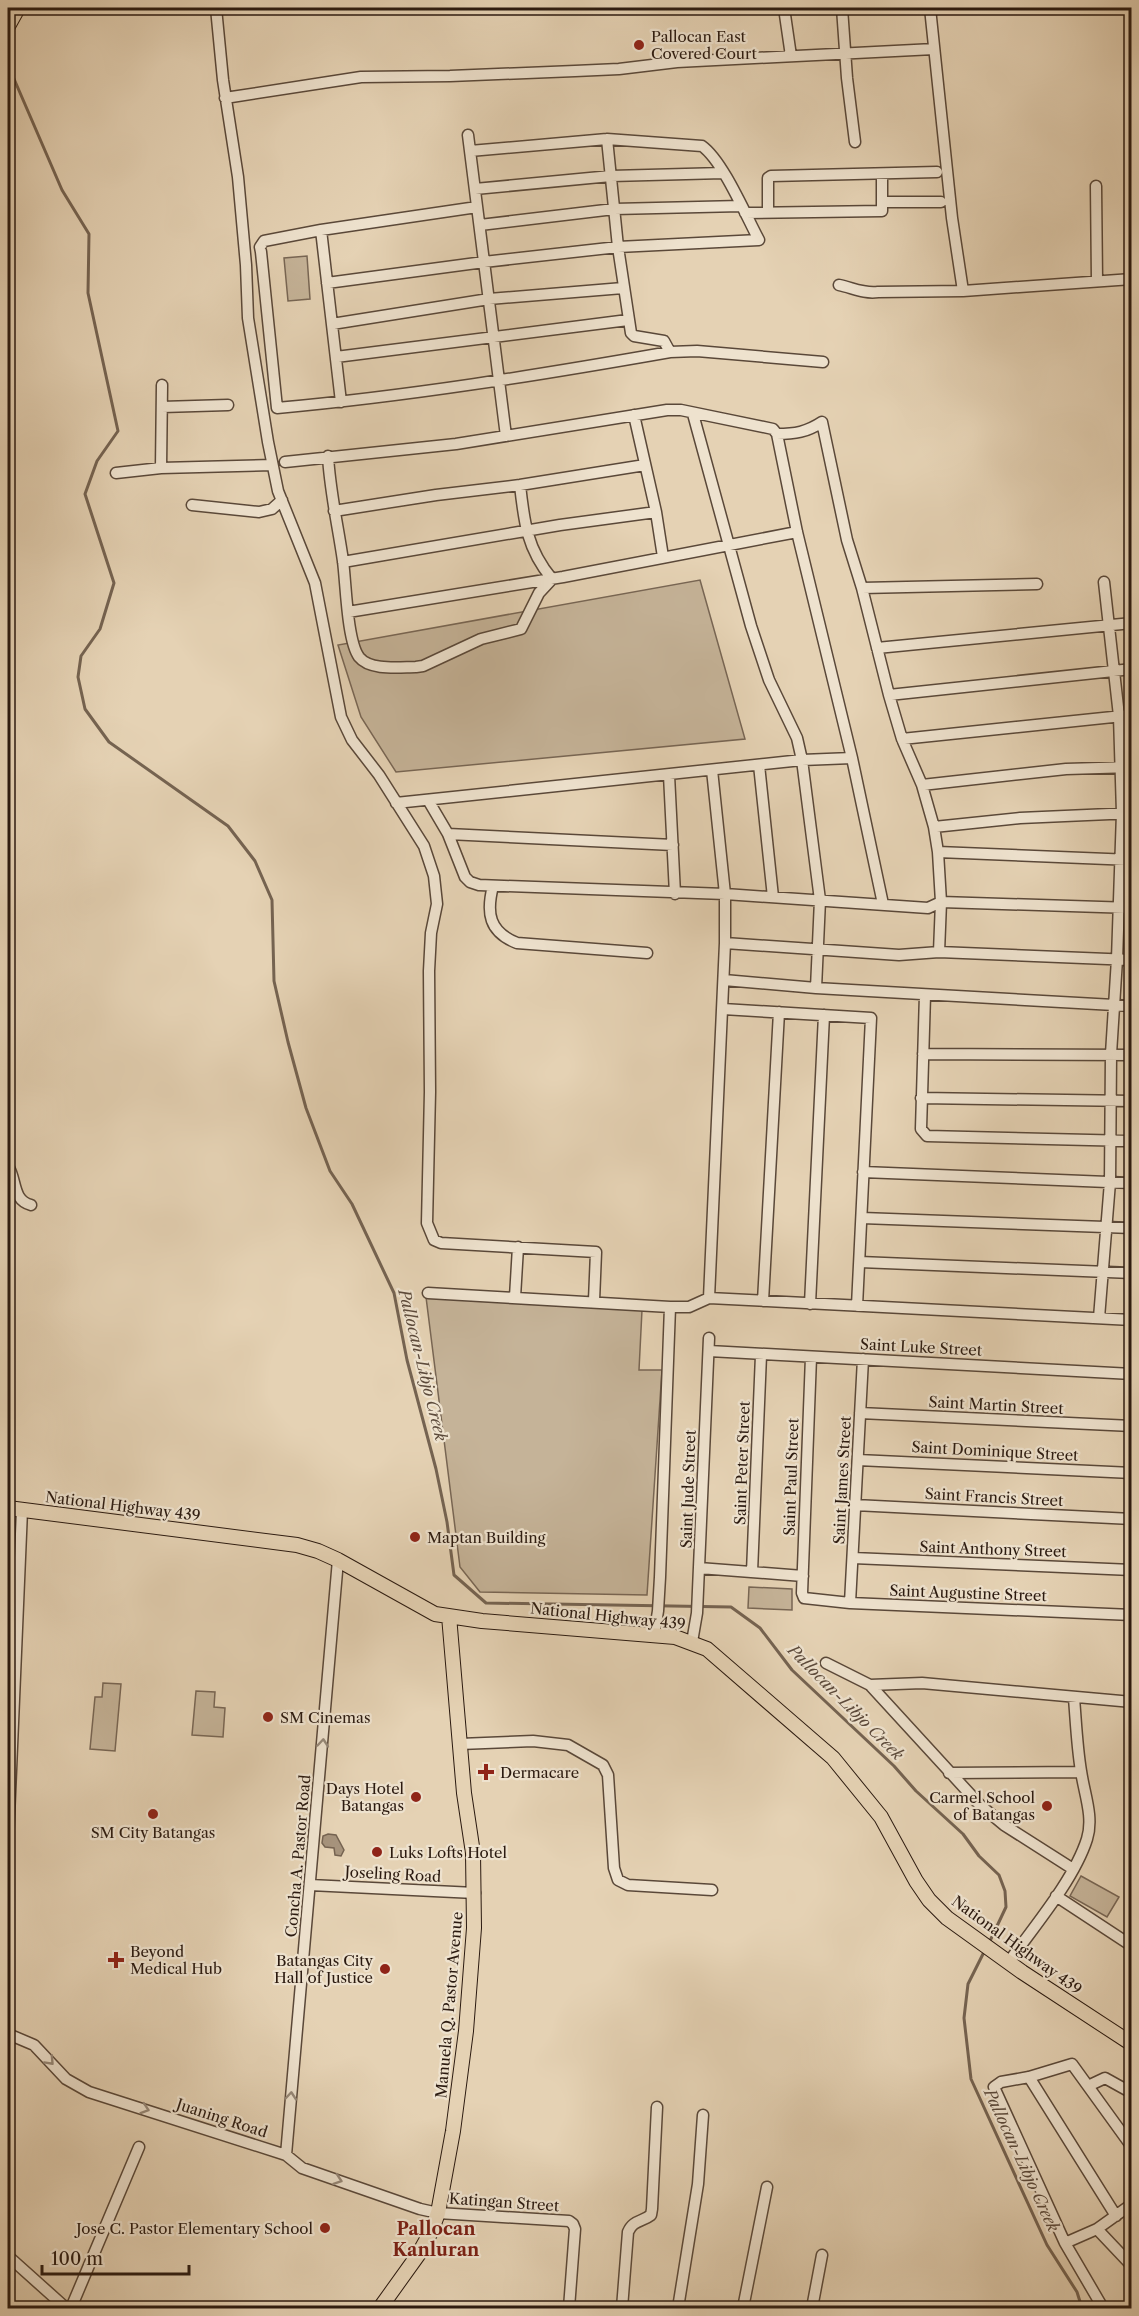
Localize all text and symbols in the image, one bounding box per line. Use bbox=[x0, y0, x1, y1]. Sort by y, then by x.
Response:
place label: Pallocan East Covered Court bbox=[651, 27, 757, 63]
marker: Pallocan East Covered Court bbox=[632, 38, 646, 52]
water label: Pallocan-Libjo Creek bbox=[394, 1285, 452, 1444]
street label: Saint Luke Street bbox=[860, 1334, 983, 1360]
street label: Saint Martin Street bbox=[928, 1392, 1065, 1418]
street label: Saint Peter Street bbox=[730, 1400, 754, 1525]
street label: Saint James Street bbox=[829, 1415, 855, 1545]
street label: Saint Paul Street bbox=[779, 1417, 803, 1536]
street label: Saint Jude Street bbox=[676, 1429, 700, 1549]
street label: Saint Dominique Street bbox=[911, 1437, 1080, 1465]
street label: Saint Francis Street bbox=[924, 1484, 1065, 1510]
street label: National Highway 439 bbox=[44, 1487, 202, 1525]
place label: Maptan Building bbox=[427, 1528, 546, 1547]
marker: Maptan Building bbox=[408, 1530, 422, 1544]
street label: Saint Anthony Street bbox=[919, 1537, 1068, 1561]
street label: Saint Augustine Street bbox=[889, 1581, 1048, 1605]
street label: National Highway 439 bbox=[529, 1598, 687, 1634]
water label: Pallocan-Libjo Creek bbox=[782, 1638, 909, 1765]
place label: SM Cinemas bbox=[280, 1708, 370, 1727]
marker: SM Cinemas bbox=[261, 1710, 275, 1724]
one-way arrow bbox=[316, 1738, 329, 1747]
marker: Dermacare bbox=[477, 1763, 495, 1781]
place label: Dermacare bbox=[500, 1763, 579, 1782]
street label: Concha A. Pastor Road bbox=[281, 1774, 315, 1938]
place label: Days Hotel Batangas bbox=[326, 1779, 405, 1815]
place label: Carmel School of Batangas bbox=[929, 1788, 1036, 1824]
marker: Days Hotel Batangas bbox=[409, 1790, 423, 1804]
marker: Carmel School of Batangas bbox=[1040, 1799, 1054, 1813]
marker: SM City Batangas bbox=[146, 1807, 160, 1821]
place label: SM City Batangas bbox=[91, 1823, 215, 1842]
place label: Luks Lofts Hotel bbox=[389, 1843, 508, 1862]
marker: Luks Lofts Hotel bbox=[370, 1845, 384, 1859]
street label: Joseling Road bbox=[342, 1862, 442, 1886]
street label: National Highway 439 bbox=[948, 1891, 1086, 1999]
street label: Manuela Q. Pastor Avenue bbox=[431, 1911, 467, 2099]
place label: Beyond Medical Hub bbox=[130, 1942, 222, 1978]
marker: Beyond Medical Hub bbox=[107, 1951, 125, 1969]
place label: Batangas City Hall of Justice bbox=[274, 1951, 374, 1987]
marker: Batangas City Hall of Justice bbox=[378, 1962, 392, 1976]
one-way arrow bbox=[43, 2054, 54, 2064]
water label: Pallocan-Libjo Creek bbox=[979, 2083, 1064, 2235]
one-way arrow bbox=[284, 2092, 297, 2101]
street label: Juaning Road bbox=[172, 2094, 270, 2142]
one-way arrow bbox=[139, 2102, 150, 2114]
one-way arrow bbox=[332, 2173, 343, 2186]
street label: Katingan Street bbox=[448, 2189, 560, 2215]
district label: Pallocan Kanluran bbox=[393, 2218, 480, 2261]
place label: Jose C. Pastor Elementary School bbox=[74, 2219, 314, 2238]
marker: Jose C. Pastor Elementary School bbox=[318, 2221, 332, 2235]
scale bar bbox=[42, 2238, 189, 2276]
text: 100 m bbox=[51, 2248, 103, 2270]

